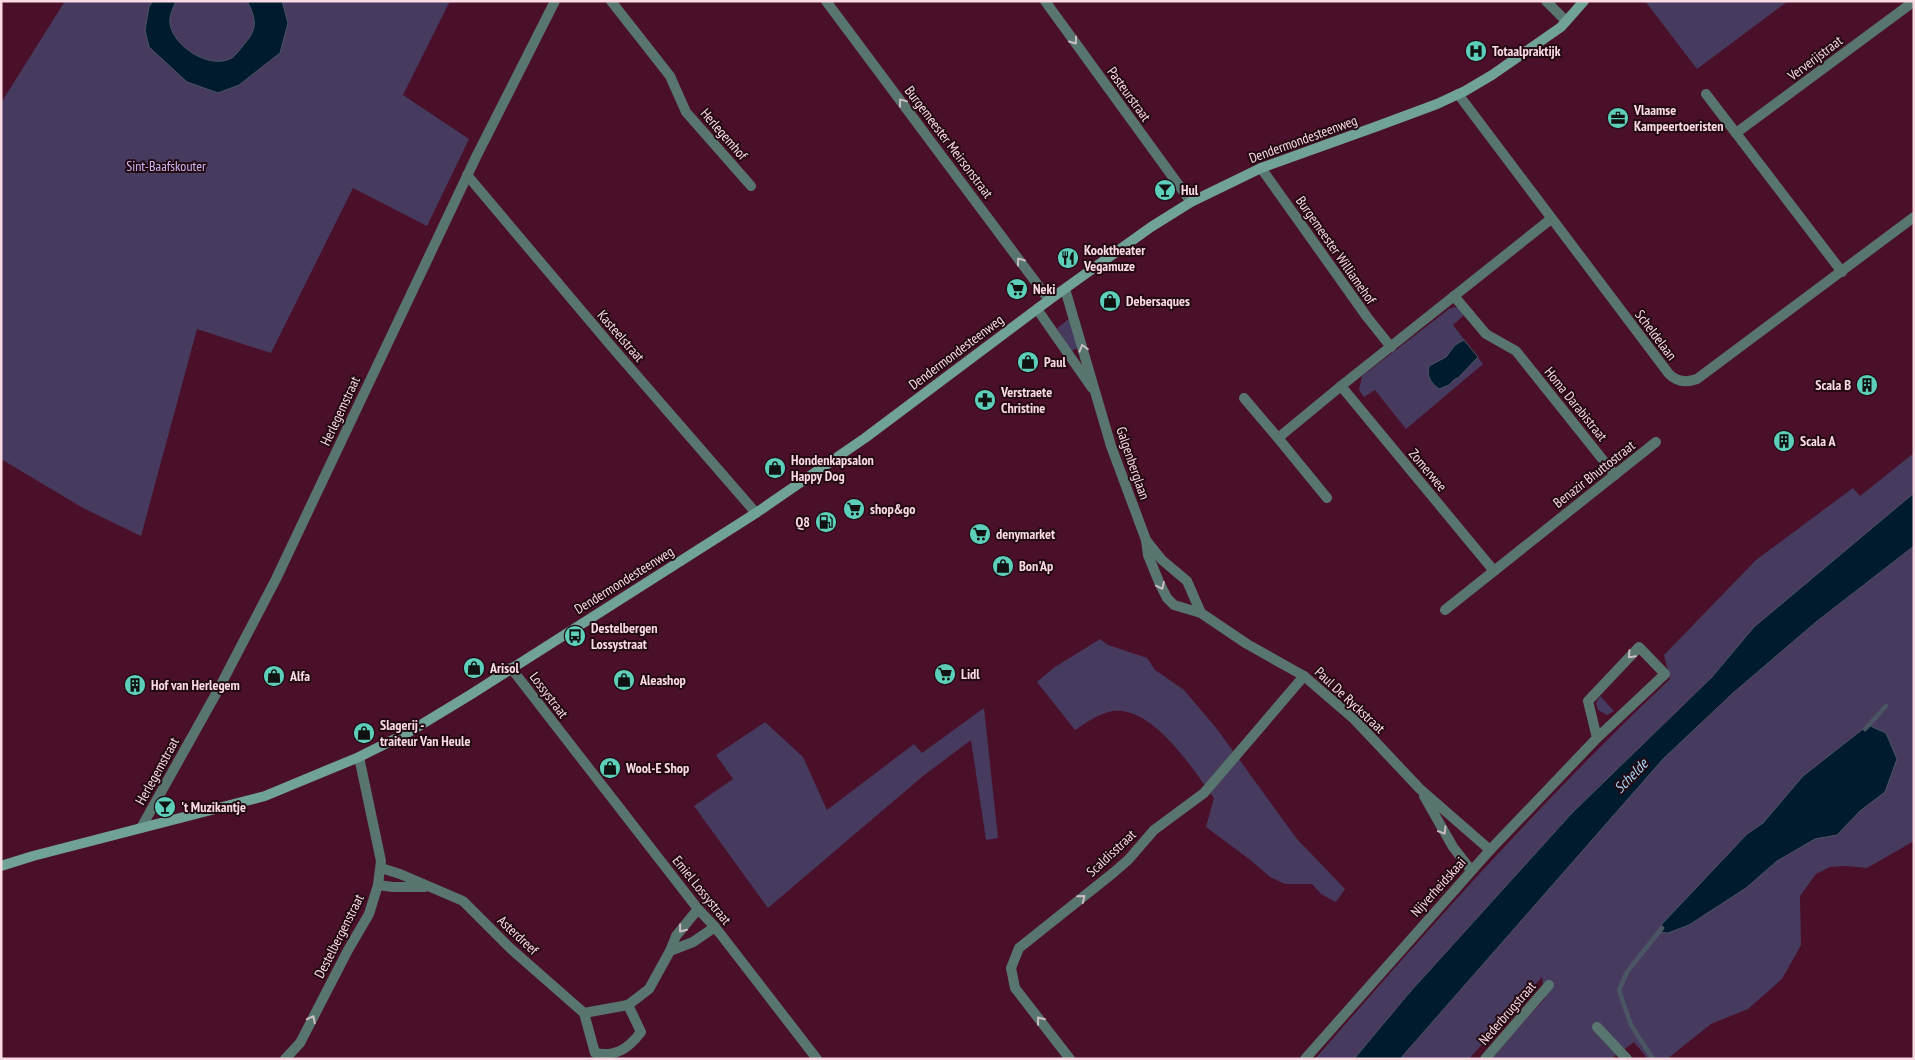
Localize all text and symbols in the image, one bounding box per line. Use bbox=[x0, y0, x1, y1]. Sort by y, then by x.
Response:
street label: Ververijstraat bbox=[1783, 31, 1846, 85]
one-way arrow bbox=[1068, 35, 1077, 45]
hospital icon: Totaalpraktijk bbox=[1464, 39, 1488, 63]
place label: Totaalpraktijk bbox=[1492, 42, 1561, 60]
street label: Pasteurstraat bbox=[1103, 63, 1155, 125]
street label: Burgemeester Meirsonstraat bbox=[901, 82, 997, 202]
one-way arrow bbox=[899, 98, 908, 108]
place label: Vlaamse Kampeertoeristen bbox=[1633, 101, 1724, 135]
street label: Herlegemhof bbox=[697, 104, 752, 164]
office icon: Vlaamse Kampeertoeristen bbox=[1606, 106, 1630, 130]
street label: Dendermondesteenweg bbox=[1246, 111, 1360, 167]
park label: Sint-Baafskouter bbox=[126, 157, 206, 175]
bar icon: Hul bbox=[1153, 178, 1177, 202]
place label: Hul bbox=[1181, 181, 1199, 199]
street label: Burgemeester Williamehof bbox=[1292, 192, 1380, 308]
place label: Kooktheater Vegamuze bbox=[1083, 241, 1146, 275]
restaurant icon: Kooktheater Vegamuze bbox=[1056, 246, 1080, 270]
one-way arrow bbox=[1017, 257, 1026, 267]
supermarket icon: Neki bbox=[1005, 277, 1029, 301]
place label: Neki bbox=[1033, 280, 1055, 298]
shop icon: Debersaques bbox=[1098, 289, 1122, 313]
place label: Debersaques bbox=[1126, 292, 1190, 310]
street label: Kasteelstraat bbox=[594, 306, 649, 366]
street label: Scheldelaan bbox=[1631, 306, 1681, 364]
street label: Dendermondesteenweg bbox=[905, 310, 1007, 394]
one-way arrow bbox=[1079, 344, 1089, 352]
shop icon: Paul bbox=[1016, 350, 1040, 374]
place label: Paul bbox=[1044, 353, 1066, 371]
street label: Homa Darabistraat bbox=[1541, 363, 1611, 445]
street label: Herlegemstraat bbox=[316, 373, 364, 449]
building icon: Scala B bbox=[1855, 373, 1879, 397]
place label: Scala B bbox=[1815, 376, 1851, 394]
place label: Verstraete Christine bbox=[1000, 383, 1052, 417]
pharmacy icon: Verstraete Christine bbox=[973, 388, 997, 412]
street label: Galgenberglaan bbox=[1112, 424, 1154, 502]
building icon: Scala A bbox=[1772, 429, 1796, 453]
place label: Scala A bbox=[1800, 432, 1836, 450]
street label: Benazir Bhuttostraat bbox=[1549, 436, 1639, 512]
street label: Zomerwee bbox=[1405, 445, 1451, 495]
place label: Hondenkapsalon Happy Dog bbox=[791, 451, 874, 485]
shop icon: Hondenkapsalon Happy Dog bbox=[763, 456, 787, 480]
supermarket icon: shop&go bbox=[842, 497, 866, 521]
place label: shop&go bbox=[870, 500, 916, 518]
fuel station icon: Q8 bbox=[814, 510, 838, 534]
place label: Q8 bbox=[796, 513, 810, 531]
supermarket icon: denymarket bbox=[968, 522, 992, 546]
place label: denymarket bbox=[996, 525, 1055, 543]
street label: Dendermondesteenweg bbox=[571, 542, 677, 618]
shop icon: Bon'Ap bbox=[991, 554, 1015, 578]
place label: Bon'Ap bbox=[1019, 557, 1053, 575]
one-way arrow bbox=[1155, 581, 1166, 590]
place label: Destelbergen Lossystraat bbox=[591, 619, 658, 653]
bus stop icon: Destelbergen Lossystraat bbox=[563, 624, 587, 648]
one-way arrow bbox=[1628, 650, 1637, 659]
shop icon: Arisol bbox=[462, 656, 486, 680]
place label: Arisol bbox=[489, 659, 519, 677]
supermarket icon: Lidl bbox=[933, 662, 957, 686]
street label: Paul De Ryckstraat bbox=[1311, 663, 1389, 737]
shop icon: Alfa bbox=[262, 664, 286, 688]
place label: Lidl bbox=[961, 665, 980, 683]
place label: Alfa bbox=[289, 667, 310, 685]
street label: Lossystraat bbox=[526, 668, 572, 722]
shop icon: Aleashop bbox=[612, 668, 636, 692]
place label: Aleashop bbox=[639, 671, 686, 689]
building icon: Hof van Herlegem bbox=[123, 673, 147, 697]
place label: Hof van Herlegem bbox=[151, 676, 240, 694]
place label: Slagerij - traiteur Van Heule bbox=[380, 716, 470, 750]
shop icon: Slagerij - traiteur Van Heule bbox=[352, 721, 376, 745]
street label: Herlegemstraat bbox=[131, 734, 183, 808]
water label: Schelde bbox=[1610, 754, 1652, 797]
shop icon: Wool-E Shop bbox=[598, 756, 622, 780]
place label: Wool-E Shop bbox=[625, 759, 689, 777]
bar icon: 't Muzikantje bbox=[153, 795, 177, 819]
place label: 't Muzikantje bbox=[181, 798, 246, 816]
street label: Scaldisstraat bbox=[1083, 825, 1140, 880]
one-way arrow bbox=[1437, 825, 1447, 834]
street label: Emiel Lossystraat bbox=[669, 852, 735, 928]
street label: Nijverheidskaai bbox=[1407, 853, 1469, 921]
street label: Destelbergenstraat bbox=[310, 891, 368, 981]
one-way arrow bbox=[1076, 895, 1085, 903]
street label: Asterdreef bbox=[494, 911, 543, 959]
one-way arrow bbox=[679, 923, 687, 932]
street label: Nederbrugstraat bbox=[1474, 977, 1540, 1049]
one-way arrow bbox=[306, 1015, 316, 1024]
one-way arrow bbox=[1037, 1016, 1046, 1026]

